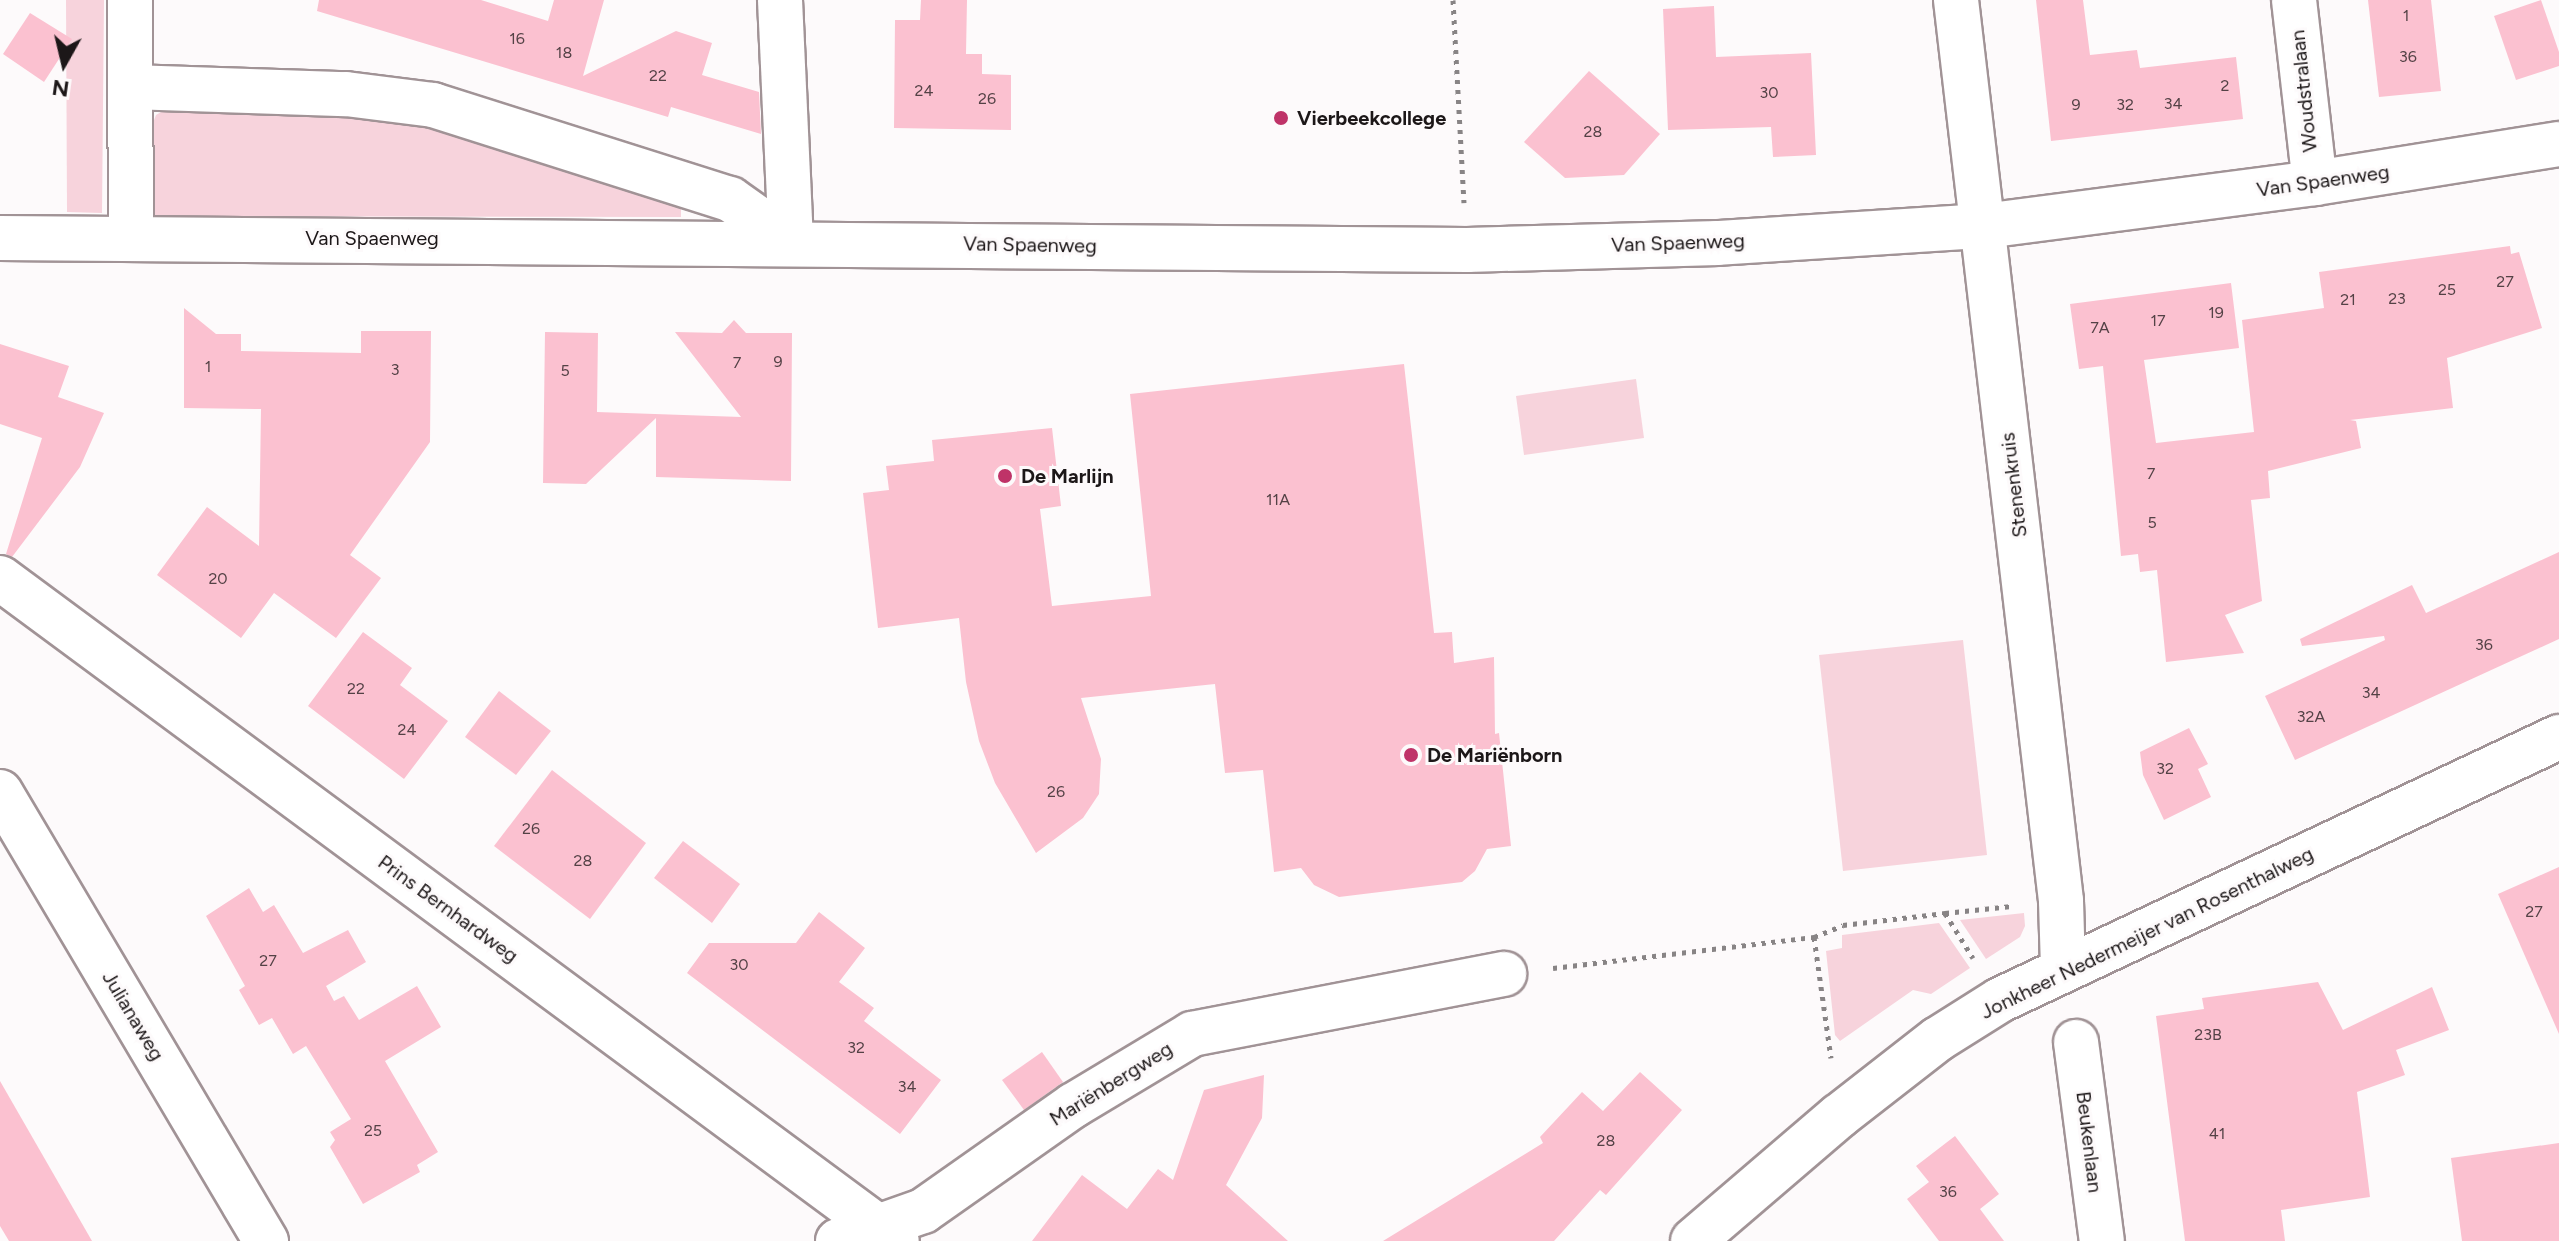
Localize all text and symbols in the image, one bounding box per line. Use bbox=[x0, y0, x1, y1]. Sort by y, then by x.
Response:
house number: 1 bbox=[2403, 6, 2409, 26]
north arrow bbox=[24, 24, 104, 104]
house number: 16 bbox=[509, 29, 525, 49]
street label: Woudstralaan bbox=[2286, 29, 2322, 153]
house number: 18 bbox=[556, 43, 572, 63]
house number: 36 bbox=[2399, 47, 2417, 67]
house number: 22 bbox=[649, 66, 667, 86]
text: N bbox=[50, 74, 71, 103]
house number: 2 bbox=[2221, 76, 2229, 96]
house number: 24 bbox=[915, 81, 933, 101]
house number: 30 bbox=[1760, 83, 1778, 103]
house number: 26 bbox=[978, 89, 996, 109]
house number: 34 bbox=[2164, 94, 2182, 114]
house number: 9 bbox=[2071, 95, 2081, 115]
house number: 32 bbox=[2116, 95, 2134, 115]
place label: Vierbeekcollege bbox=[1297, 106, 1446, 130]
marker: Vierbeekcollege bbox=[1272, 109, 1290, 127]
house number: 28 bbox=[1584, 122, 1602, 142]
street label: Van Spaenweg bbox=[2255, 160, 2391, 202]
street label: Van Spaenweg bbox=[305, 226, 439, 250]
street label: Van Spaenweg bbox=[1611, 229, 1745, 257]
street label: Van Spaenweg bbox=[963, 232, 1097, 258]
house number: 27 bbox=[2496, 272, 2514, 292]
house number: 25 bbox=[2438, 280, 2456, 300]
house number: 23 bbox=[2388, 289, 2406, 309]
house number: 21 bbox=[2340, 290, 2356, 310]
house number: 19 bbox=[2208, 303, 2224, 323]
house number: 17 bbox=[2150, 311, 2166, 331]
house number: 7A bbox=[2090, 318, 2110, 338]
house number: 9 bbox=[773, 352, 783, 372]
house number: 7 bbox=[733, 353, 741, 373]
house number: 1 bbox=[205, 357, 211, 377]
house number: 3 bbox=[391, 360, 399, 380]
house number: 5 bbox=[560, 361, 570, 381]
street label: Stenenkruis bbox=[1996, 431, 2032, 539]
place label: De Marlijn bbox=[1021, 464, 1114, 488]
house number: 7 bbox=[2147, 464, 2155, 484]
marker: De Marlijn bbox=[996, 467, 1014, 485]
house number: 11A bbox=[1266, 490, 1290, 510]
house number: 5 bbox=[2147, 513, 2157, 533]
house number: 20 bbox=[208, 569, 228, 589]
house number: 36 bbox=[2475, 635, 2493, 655]
house number: 22 bbox=[347, 679, 365, 699]
house number: 34 bbox=[2362, 683, 2380, 703]
house number: 32A bbox=[2297, 707, 2325, 727]
house number: 24 bbox=[398, 720, 416, 740]
place label: De Mariënborn bbox=[1427, 743, 1562, 767]
marker: De Mariënborn bbox=[1402, 746, 1420, 764]
house number: 32 bbox=[2156, 759, 2174, 779]
house number: 26 bbox=[1047, 782, 1065, 802]
house number: 26 bbox=[522, 819, 540, 839]
street label: Jonkheer Nedermeijer van Rosenthalweg bbox=[1977, 842, 2317, 1024]
street label: Prins Bernhardweg bbox=[373, 850, 523, 968]
house number: 28 bbox=[574, 851, 592, 871]
house number: 27 bbox=[2525, 902, 2543, 922]
house number: 27 bbox=[259, 951, 277, 971]
house number: 30 bbox=[730, 955, 748, 975]
street label: Julianaweg bbox=[97, 967, 169, 1065]
house number: 23B bbox=[2194, 1025, 2222, 1045]
street label: Mariënbergweg bbox=[1045, 1037, 1177, 1131]
house number: 32 bbox=[847, 1038, 865, 1058]
house number: 34 bbox=[898, 1077, 916, 1097]
street label: Beukenlaan bbox=[2071, 1090, 2107, 1194]
house number: 25 bbox=[364, 1121, 382, 1141]
house number: 41 bbox=[2209, 1124, 2225, 1144]
house number: 28 bbox=[1597, 1131, 1615, 1151]
house number: 36 bbox=[1939, 1182, 1957, 1202]

